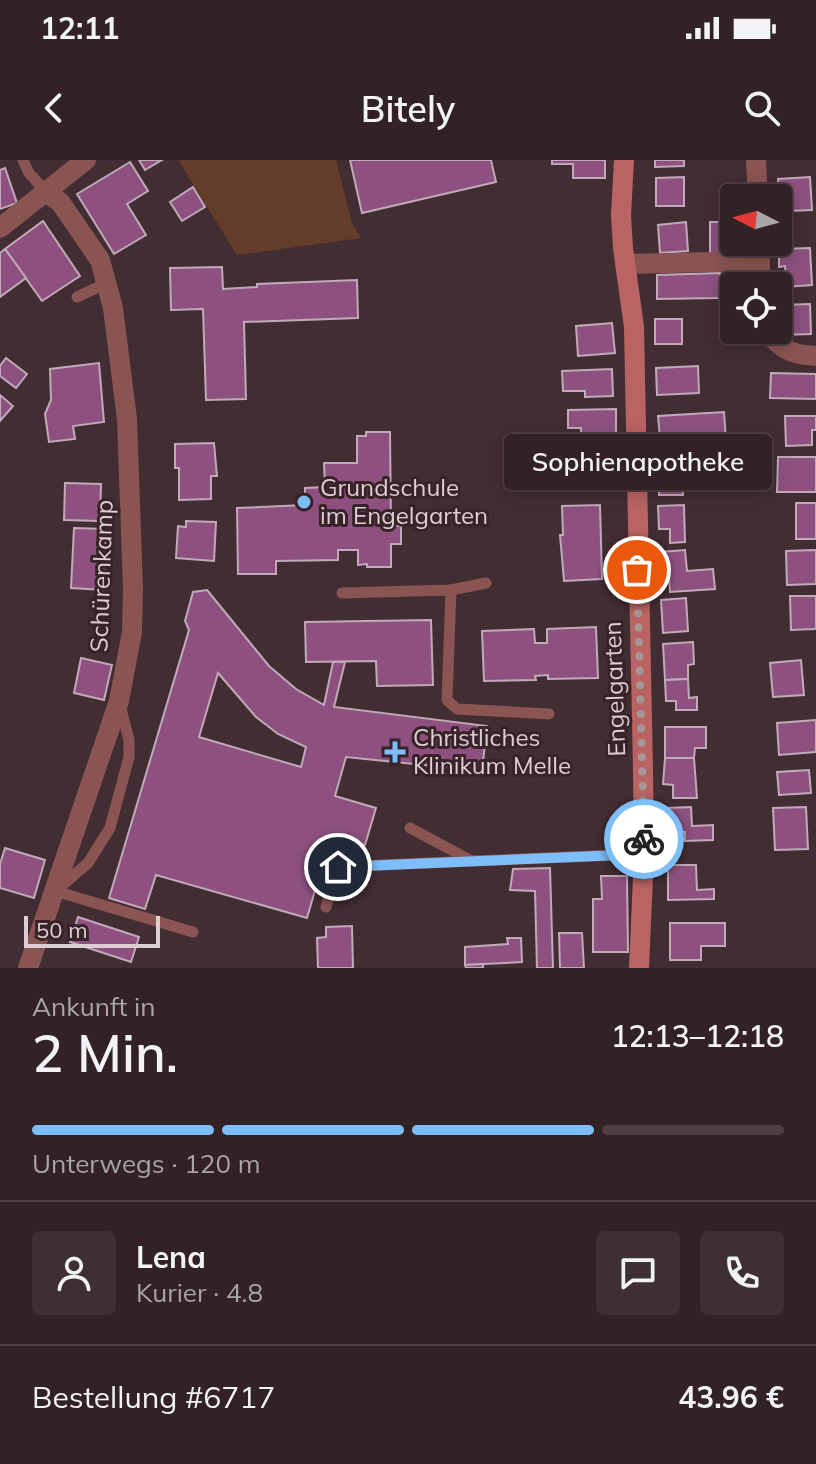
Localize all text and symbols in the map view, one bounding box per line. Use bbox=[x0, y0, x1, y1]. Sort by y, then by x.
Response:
text: 12:11 bbox=[40, 9, 119, 47]
icon: back bbox=[32, 86, 76, 130]
text: Bitely bbox=[361, 86, 455, 131]
icon: search bbox=[740, 86, 784, 130]
north arrow bbox=[720, 184, 792, 256]
map controls bbox=[720, 184, 792, 344]
button: locate bbox=[720, 272, 792, 344]
callout: Sophienapotheke bbox=[503, 434, 771, 490]
text: Sophienapotheke bbox=[532, 445, 744, 478]
place label: Grundschule im Engelgarten bbox=[320, 472, 488, 530]
marker: Grundschule im Engelgarten bbox=[295, 493, 313, 511]
street label: Schürenkamp bbox=[83, 499, 119, 653]
pin bbox=[603, 536, 671, 604]
icon: bag bbox=[615, 548, 659, 592]
street label: Engelgarten bbox=[597, 621, 631, 757]
place label: Christliches Klinikum Melle bbox=[413, 722, 571, 780]
marker: Christliches Klinikum Melle bbox=[384, 741, 406, 763]
courier bbox=[604, 799, 684, 879]
icon: bike bbox=[622, 817, 666, 861]
pin bbox=[304, 833, 372, 901]
icon: home bbox=[316, 845, 360, 889]
scale bar bbox=[24, 912, 160, 948]
text: 50 m bbox=[36, 916, 87, 944]
text: Ankunft in bbox=[32, 990, 155, 1023]
text: 12:13–12:18 bbox=[611, 1017, 784, 1055]
text: 2 Min. bbox=[32, 1020, 178, 1085]
text: Unterwegs · 120 m bbox=[32, 1147, 261, 1180]
button: person bbox=[32, 1231, 116, 1315]
button: chat bbox=[596, 1231, 680, 1315]
button: phone bbox=[700, 1231, 784, 1315]
text: Lena bbox=[136, 1238, 206, 1276]
text: Kurier · 4.8 bbox=[136, 1276, 263, 1309]
text: Bestellung #6717 bbox=[32, 1378, 275, 1416]
text: 43.96 € bbox=[678, 1378, 784, 1416]

